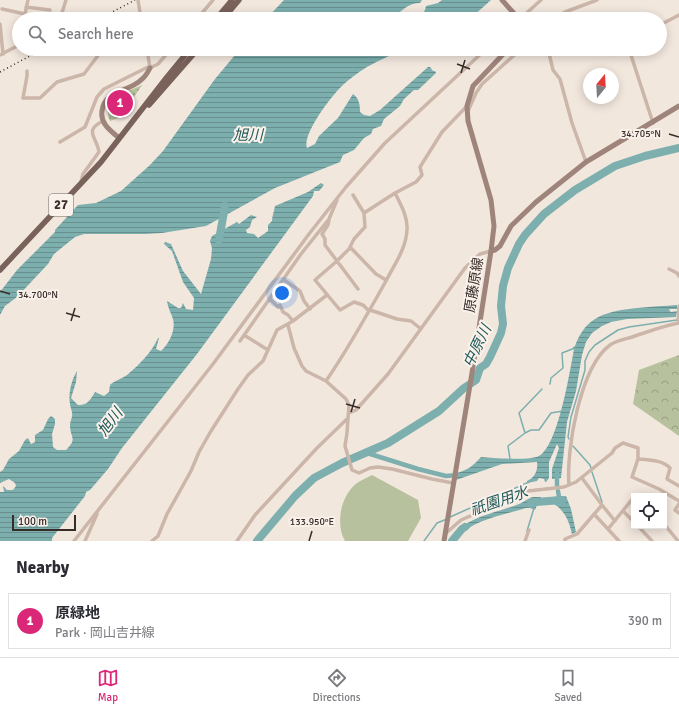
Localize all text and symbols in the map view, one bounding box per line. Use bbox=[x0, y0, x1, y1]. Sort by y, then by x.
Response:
search box bbox=[12, 12, 667, 56]
icon: search bbox=[26, 23, 48, 45]
text: Search here bbox=[58, 25, 134, 43]
north arrow bbox=[583, 68, 619, 104]
pin: 1 bbox=[107, 88, 133, 118]
water label: 旭川 bbox=[233, 126, 265, 144]
text: 34.705°N bbox=[621, 128, 661, 140]
road number: 27 bbox=[49, 194, 73, 216]
street label: 原藤原線 bbox=[461, 256, 487, 314]
your location bbox=[272, 283, 292, 303]
text: 34.700°N bbox=[18, 289, 58, 301]
water label: 中原川 bbox=[459, 320, 496, 370]
water label: 旭川 bbox=[94, 403, 127, 439]
water label: 祇園用水 bbox=[468, 482, 532, 519]
map controls bbox=[631, 493, 667, 529]
button: locate bbox=[631, 493, 667, 529]
scale bar bbox=[12, 513, 76, 532]
text: 100 m bbox=[18, 515, 47, 528]
text: 133.950°E bbox=[290, 516, 335, 528]
text: Nearby bbox=[16, 557, 69, 578]
text: 原緑地 bbox=[55, 604, 100, 622]
text: 1 bbox=[26, 613, 34, 629]
text: 390 m bbox=[628, 613, 662, 629]
text: Park · 岡山吉井線 bbox=[55, 625, 155, 641]
tab: Map bbox=[97, 667, 119, 704]
tab: Directions bbox=[313, 667, 361, 704]
tab: Saved bbox=[554, 667, 582, 704]

